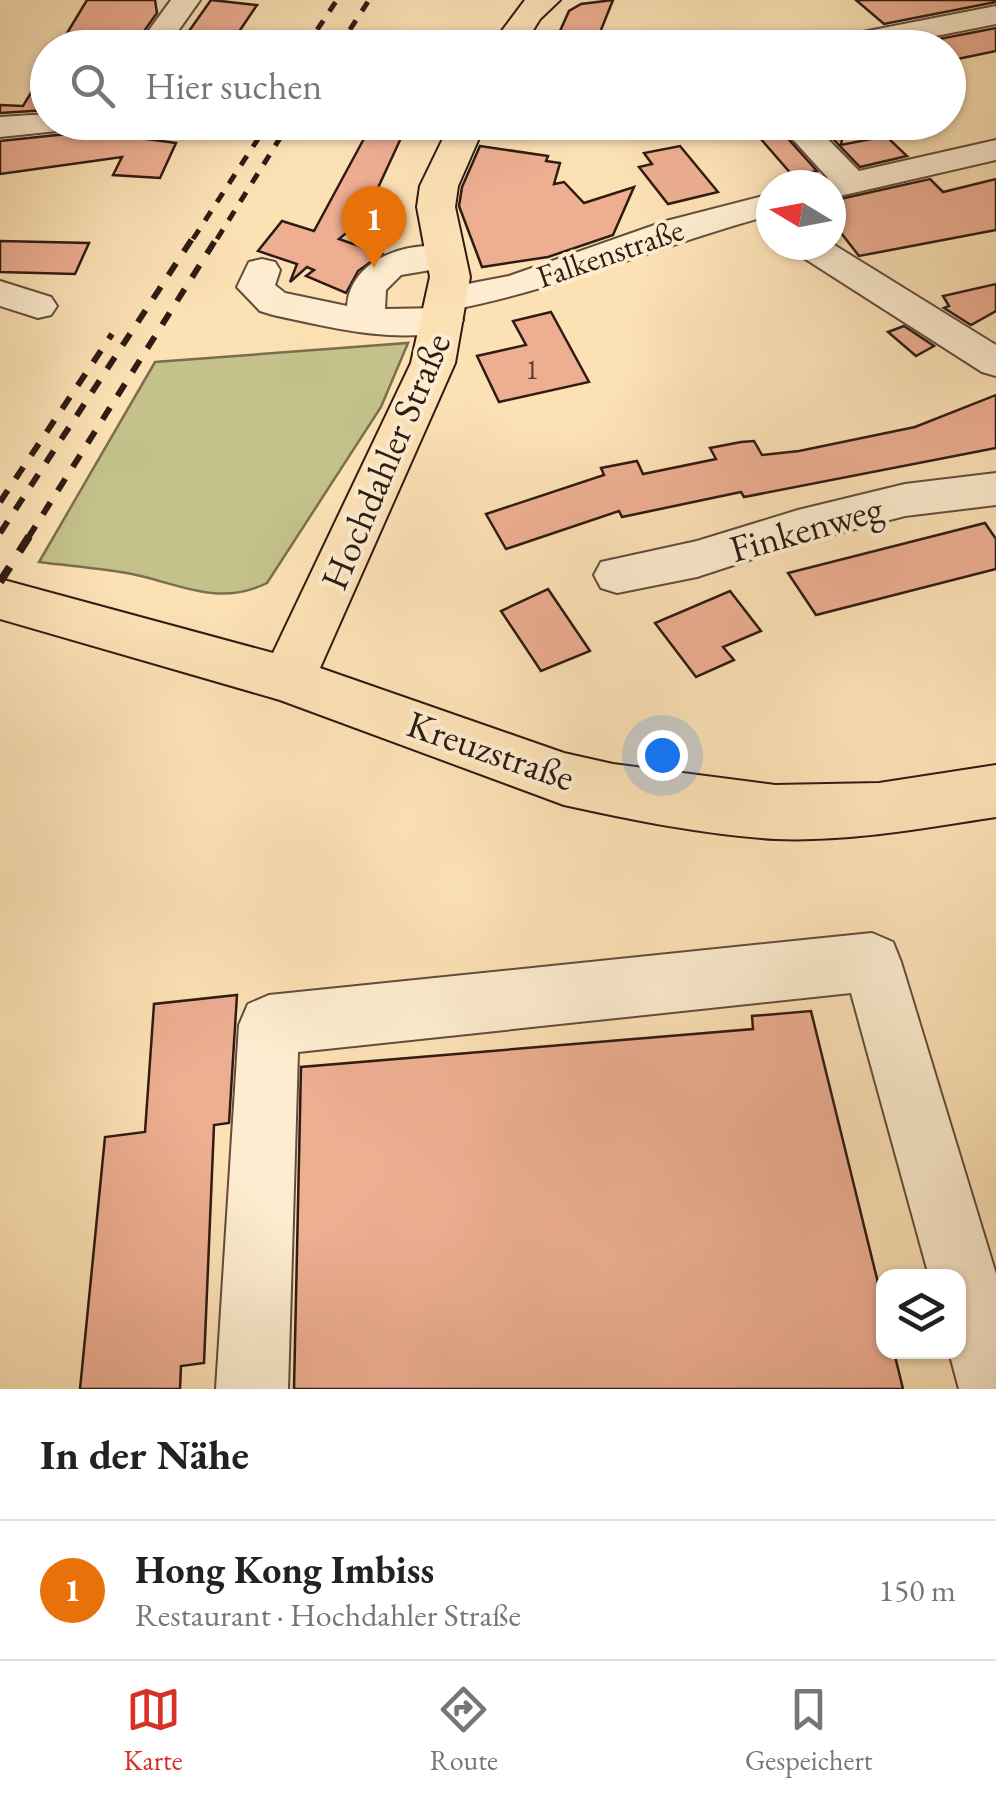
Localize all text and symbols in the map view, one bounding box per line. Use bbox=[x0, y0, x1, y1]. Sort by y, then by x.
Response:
search box bbox=[30, 30, 966, 140]
icon: search bbox=[65, 58, 120, 113]
text: Hier suchen bbox=[145, 61, 322, 110]
north arrow bbox=[756, 170, 846, 260]
pin: 1 bbox=[342, 186, 406, 268]
street label: Falkenstraße bbox=[531, 208, 689, 298]
street label: Hochdahler Straße bbox=[309, 325, 461, 597]
house number: 1 bbox=[525, 351, 539, 387]
street label: Finkenweg bbox=[724, 483, 889, 573]
street label: Kreuzstraße bbox=[401, 699, 581, 801]
your location bbox=[637, 730, 688, 781]
map controls bbox=[876, 1269, 966, 1359]
button: layers bbox=[876, 1269, 966, 1359]
text: In der Nähe bbox=[40, 1427, 249, 1482]
text: Hong Kong Imbiss bbox=[135, 1545, 434, 1594]
text: 1 bbox=[64, 1569, 81, 1611]
text: 150 m bbox=[879, 1569, 956, 1611]
text: Restaurant · Hochdahler Straße bbox=[135, 1594, 521, 1636]
tab: Karte bbox=[123, 1682, 183, 1778]
tab: Route bbox=[430, 1682, 498, 1778]
tab: Gespeichert bbox=[745, 1682, 873, 1778]

